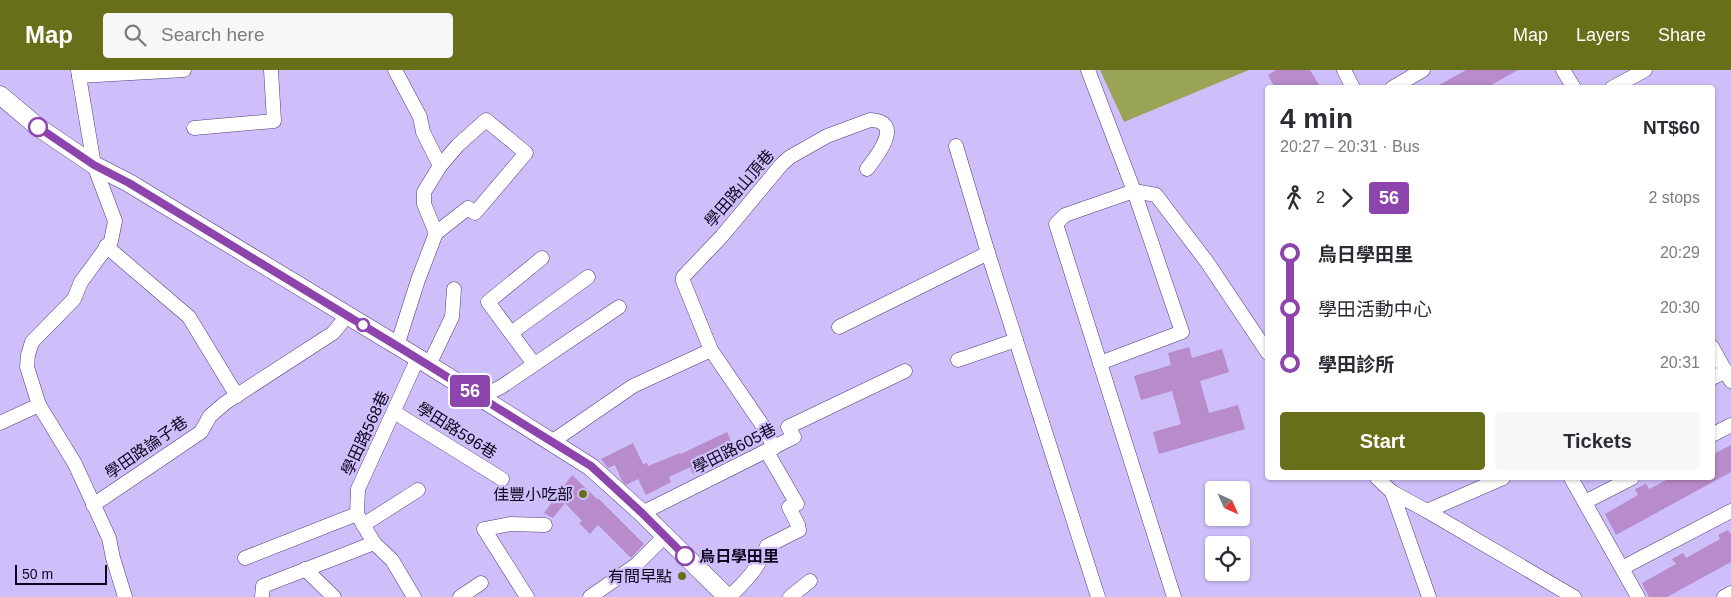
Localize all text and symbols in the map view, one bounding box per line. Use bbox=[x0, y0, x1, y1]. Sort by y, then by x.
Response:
search box bbox=[103, 13, 453, 58]
text: Map bbox=[25, 21, 73, 48]
icon: search bbox=[121, 21, 149, 49]
text: Search here bbox=[161, 24, 265, 45]
text: Map bbox=[1513, 25, 1548, 45]
text: Layers bbox=[1576, 25, 1630, 45]
text: Share bbox=[1658, 25, 1706, 45]
text: 4 min bbox=[1280, 103, 1353, 134]
unlabelled marker bbox=[28, 117, 48, 137]
text: NT$60 bbox=[1643, 117, 1700, 138]
text: 20:27 – 20:31 · Bus bbox=[1280, 138, 1420, 155]
street label: 學田路山頂巷 bbox=[701, 147, 777, 230]
icon: walk bbox=[1280, 184, 1308, 212]
icon: forward bbox=[1333, 184, 1361, 212]
text: 56 bbox=[1379, 188, 1399, 208]
text: 2 bbox=[1316, 189, 1325, 206]
text: 2 stops bbox=[1648, 189, 1700, 206]
text: 烏日學田里 bbox=[1318, 244, 1413, 265]
text: 20:29 bbox=[1660, 244, 1700, 261]
text: 學田活動中心 bbox=[1318, 299, 1432, 320]
text: 20:30 bbox=[1660, 299, 1700, 316]
unlabelled marker bbox=[356, 318, 370, 332]
text: 學田診所 bbox=[1318, 354, 1394, 375]
text: 20:31 bbox=[1660, 354, 1700, 371]
line badge: 56 bbox=[448, 375, 492, 407]
text: 56 bbox=[460, 381, 480, 401]
street label: 學田路568巷 bbox=[339, 389, 392, 478]
street label: 學田路596巷 bbox=[414, 399, 500, 462]
button: Start bbox=[1280, 412, 1485, 470]
button: Tickets bbox=[1495, 412, 1700, 470]
street label: 學田路論子巷 bbox=[102, 413, 190, 482]
street label: 學田路605巷 bbox=[690, 420, 778, 477]
north arrow bbox=[1205, 481, 1250, 526]
map controls bbox=[1205, 481, 1250, 581]
place label: 佳豐小吃部 bbox=[493, 486, 573, 503]
marker: 佳豐小吃部 bbox=[577, 488, 589, 500]
button: locate bbox=[1205, 536, 1250, 581]
marker: 烏日學田里 bbox=[675, 546, 695, 566]
place label: 烏日學田里 bbox=[699, 548, 779, 565]
scale bar bbox=[15, 562, 108, 585]
text: 50 m bbox=[22, 566, 53, 582]
place label: 有間早點 bbox=[608, 568, 672, 585]
marker: 有間早點 bbox=[676, 570, 688, 582]

